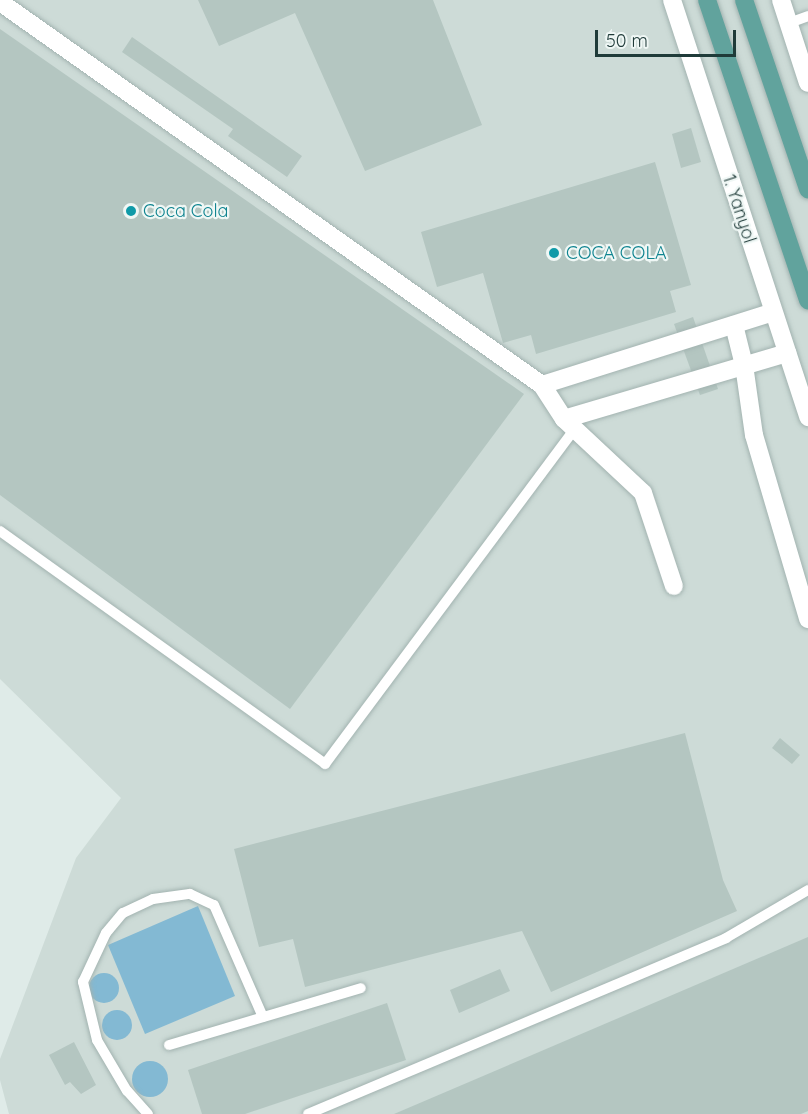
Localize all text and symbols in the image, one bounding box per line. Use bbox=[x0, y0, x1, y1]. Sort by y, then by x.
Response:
scale bar bbox=[598, 18, 739, 56]
text: 50 m bbox=[606, 29, 648, 52]
street label: 1. Yanyol bbox=[718, 172, 760, 246]
place label: Coca Cola bbox=[143, 200, 228, 222]
marker: Coca Cola bbox=[124, 204, 138, 218]
place label: COCA COLA bbox=[566, 242, 667, 264]
marker: COCA COLA bbox=[547, 246, 561, 260]

